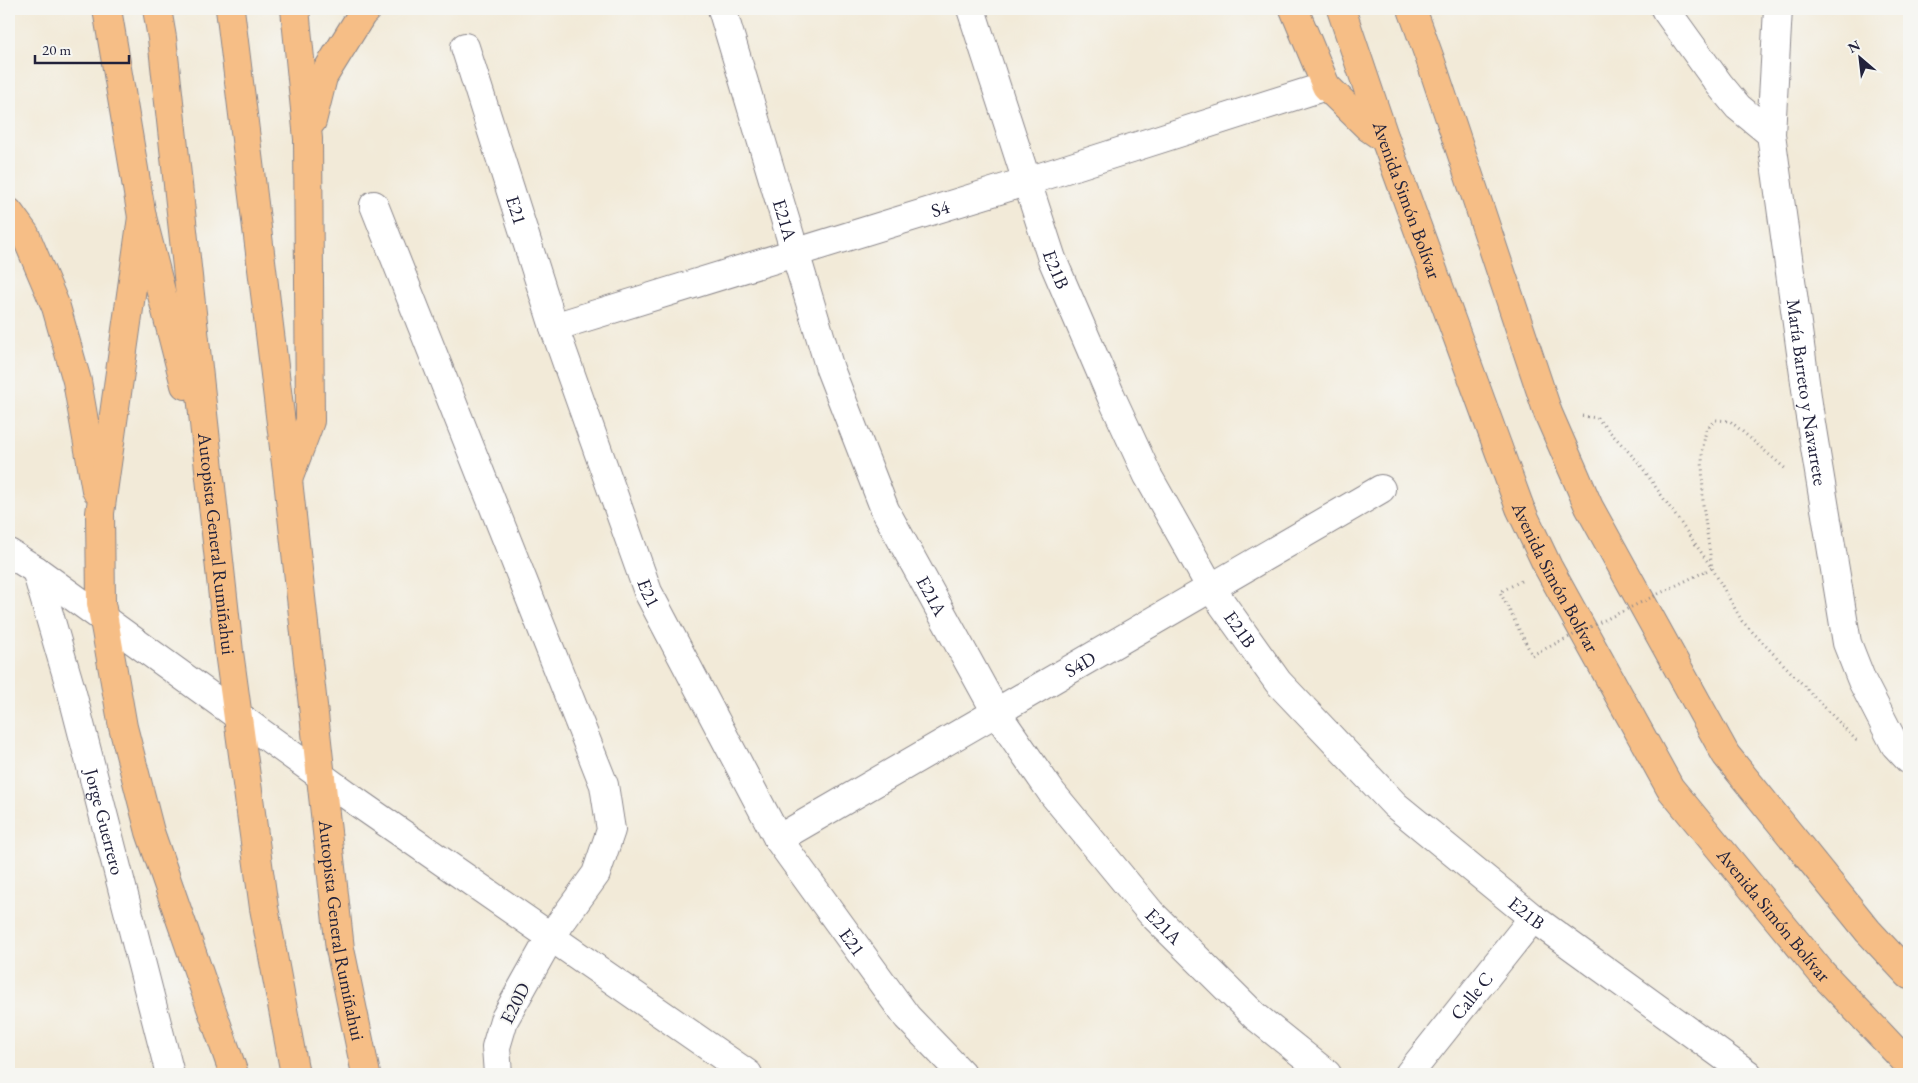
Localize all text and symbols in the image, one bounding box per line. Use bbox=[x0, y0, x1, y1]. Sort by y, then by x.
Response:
scale bar bbox=[35, 32, 129, 64]
north arrow bbox=[1836, 32, 1886, 82]
text: N bbox=[1845, 36, 1864, 57]
text: 20 m bbox=[42, 40, 71, 59]
street label: Avenida Simón Bolívar bbox=[1367, 117, 1448, 283]
street label: E21 bbox=[500, 192, 533, 228]
street label: S4 bbox=[928, 193, 953, 223]
street label: E21A bbox=[767, 196, 803, 244]
street label: E21B bbox=[1037, 247, 1076, 293]
street label: María Barreto y Navarrete bbox=[1781, 297, 1834, 487]
street label: Autopista General Rumiñahui bbox=[193, 430, 242, 656]
street label: Avenida Simón Bolívar bbox=[1506, 497, 1605, 657]
street label: E21A bbox=[911, 571, 954, 621]
street label: E21 bbox=[632, 575, 666, 612]
street label: E21B bbox=[1218, 605, 1262, 653]
street label: S4D bbox=[1060, 645, 1100, 683]
street label: Jorge Guerrero bbox=[79, 764, 131, 878]
street label: Autopista General Rumiñahui bbox=[313, 818, 371, 1043]
street label: Avenida Simón Bolívar bbox=[1711, 842, 1837, 988]
street label: E21B bbox=[1503, 890, 1550, 935]
street label: E21A bbox=[1140, 902, 1188, 950]
street label: E21 bbox=[834, 923, 871, 961]
street label: Calle C bbox=[1444, 966, 1498, 1025]
street label: E20D bbox=[494, 978, 536, 1028]

